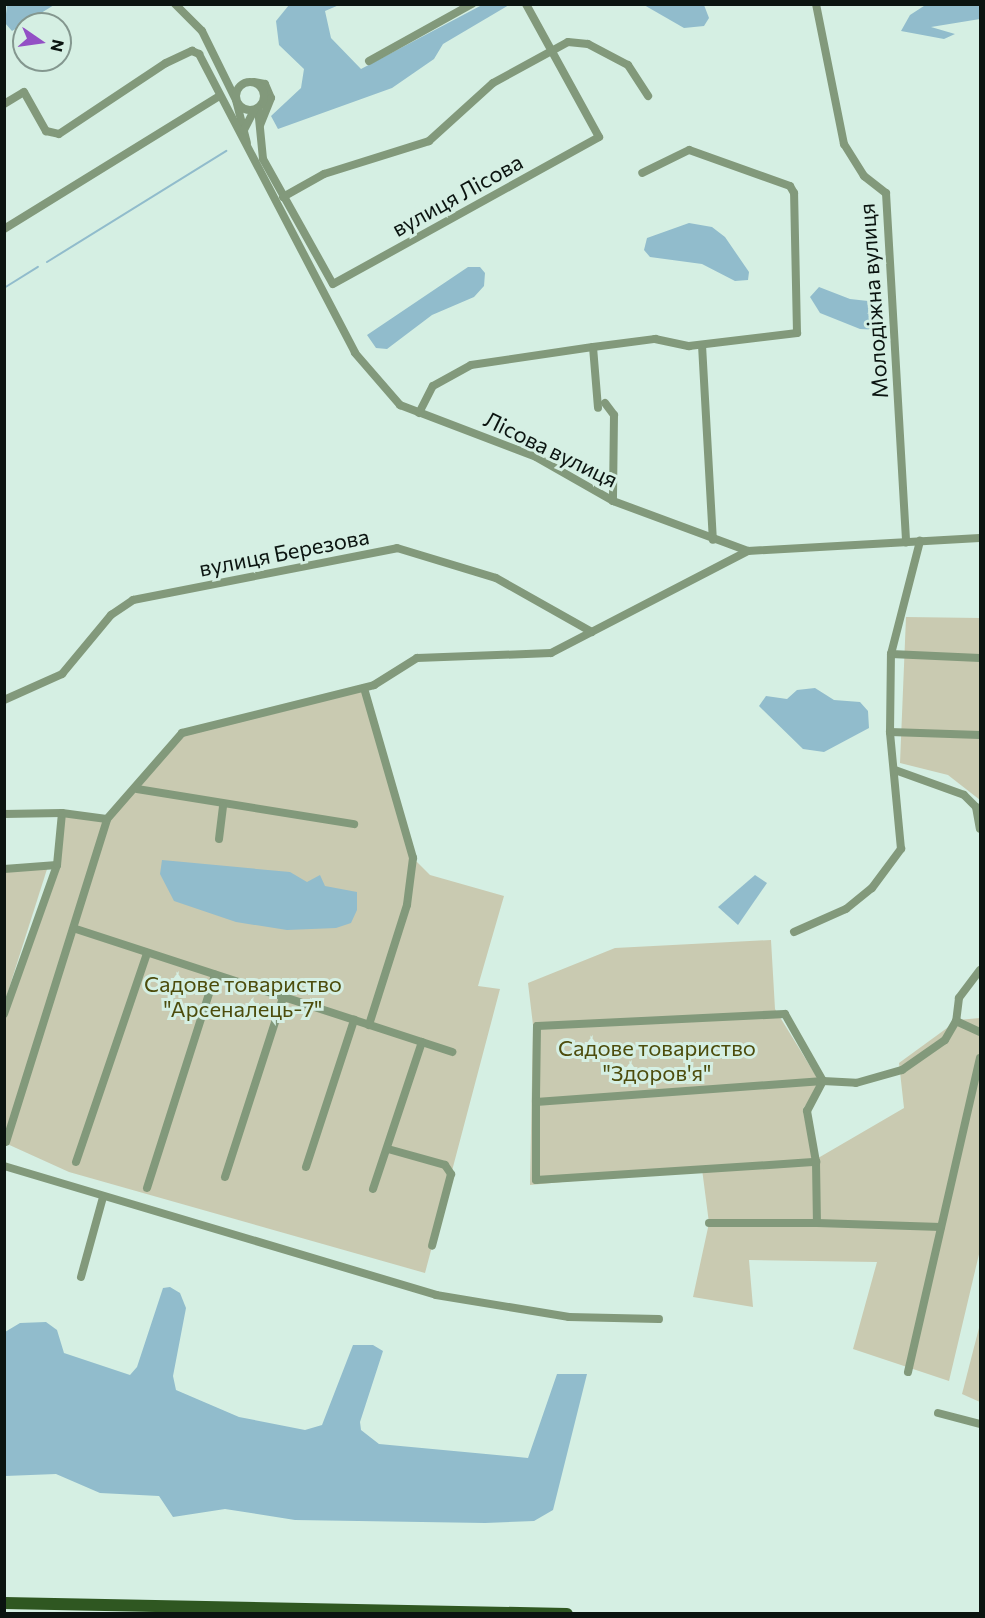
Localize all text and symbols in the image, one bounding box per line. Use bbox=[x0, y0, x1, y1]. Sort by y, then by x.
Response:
north arrow bbox=[12, 12, 72, 72]
text: N bbox=[47, 38, 69, 54]
street label: вулиця Лісова bbox=[387, 148, 527, 242]
street label: Молодіжна вулиця bbox=[853, 202, 893, 400]
street label: Лісова вулиця bbox=[480, 405, 622, 493]
street label: вулиця Березова bbox=[197, 523, 371, 581]
park label: Садове товариство "Арсеналець-7" bbox=[144, 970, 342, 1022]
park label: Садове товариство "Здоров'я" bbox=[558, 1034, 756, 1086]

